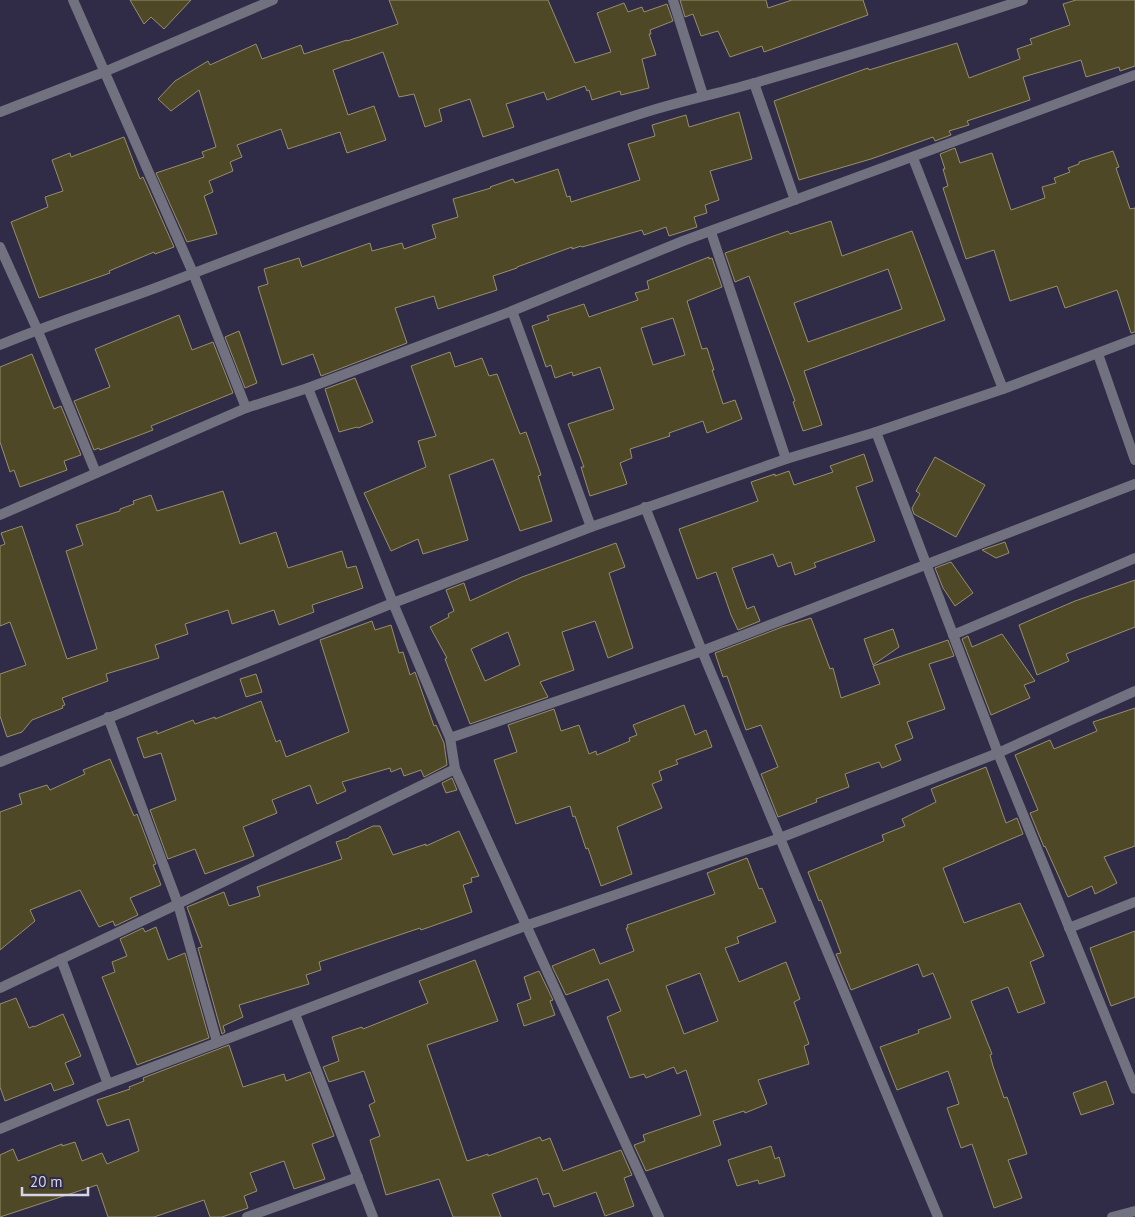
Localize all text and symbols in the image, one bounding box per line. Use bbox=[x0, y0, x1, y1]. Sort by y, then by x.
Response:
scale bar bbox=[22, 1164, 89, 1196]
text: 20 m bbox=[30, 1172, 63, 1191]

